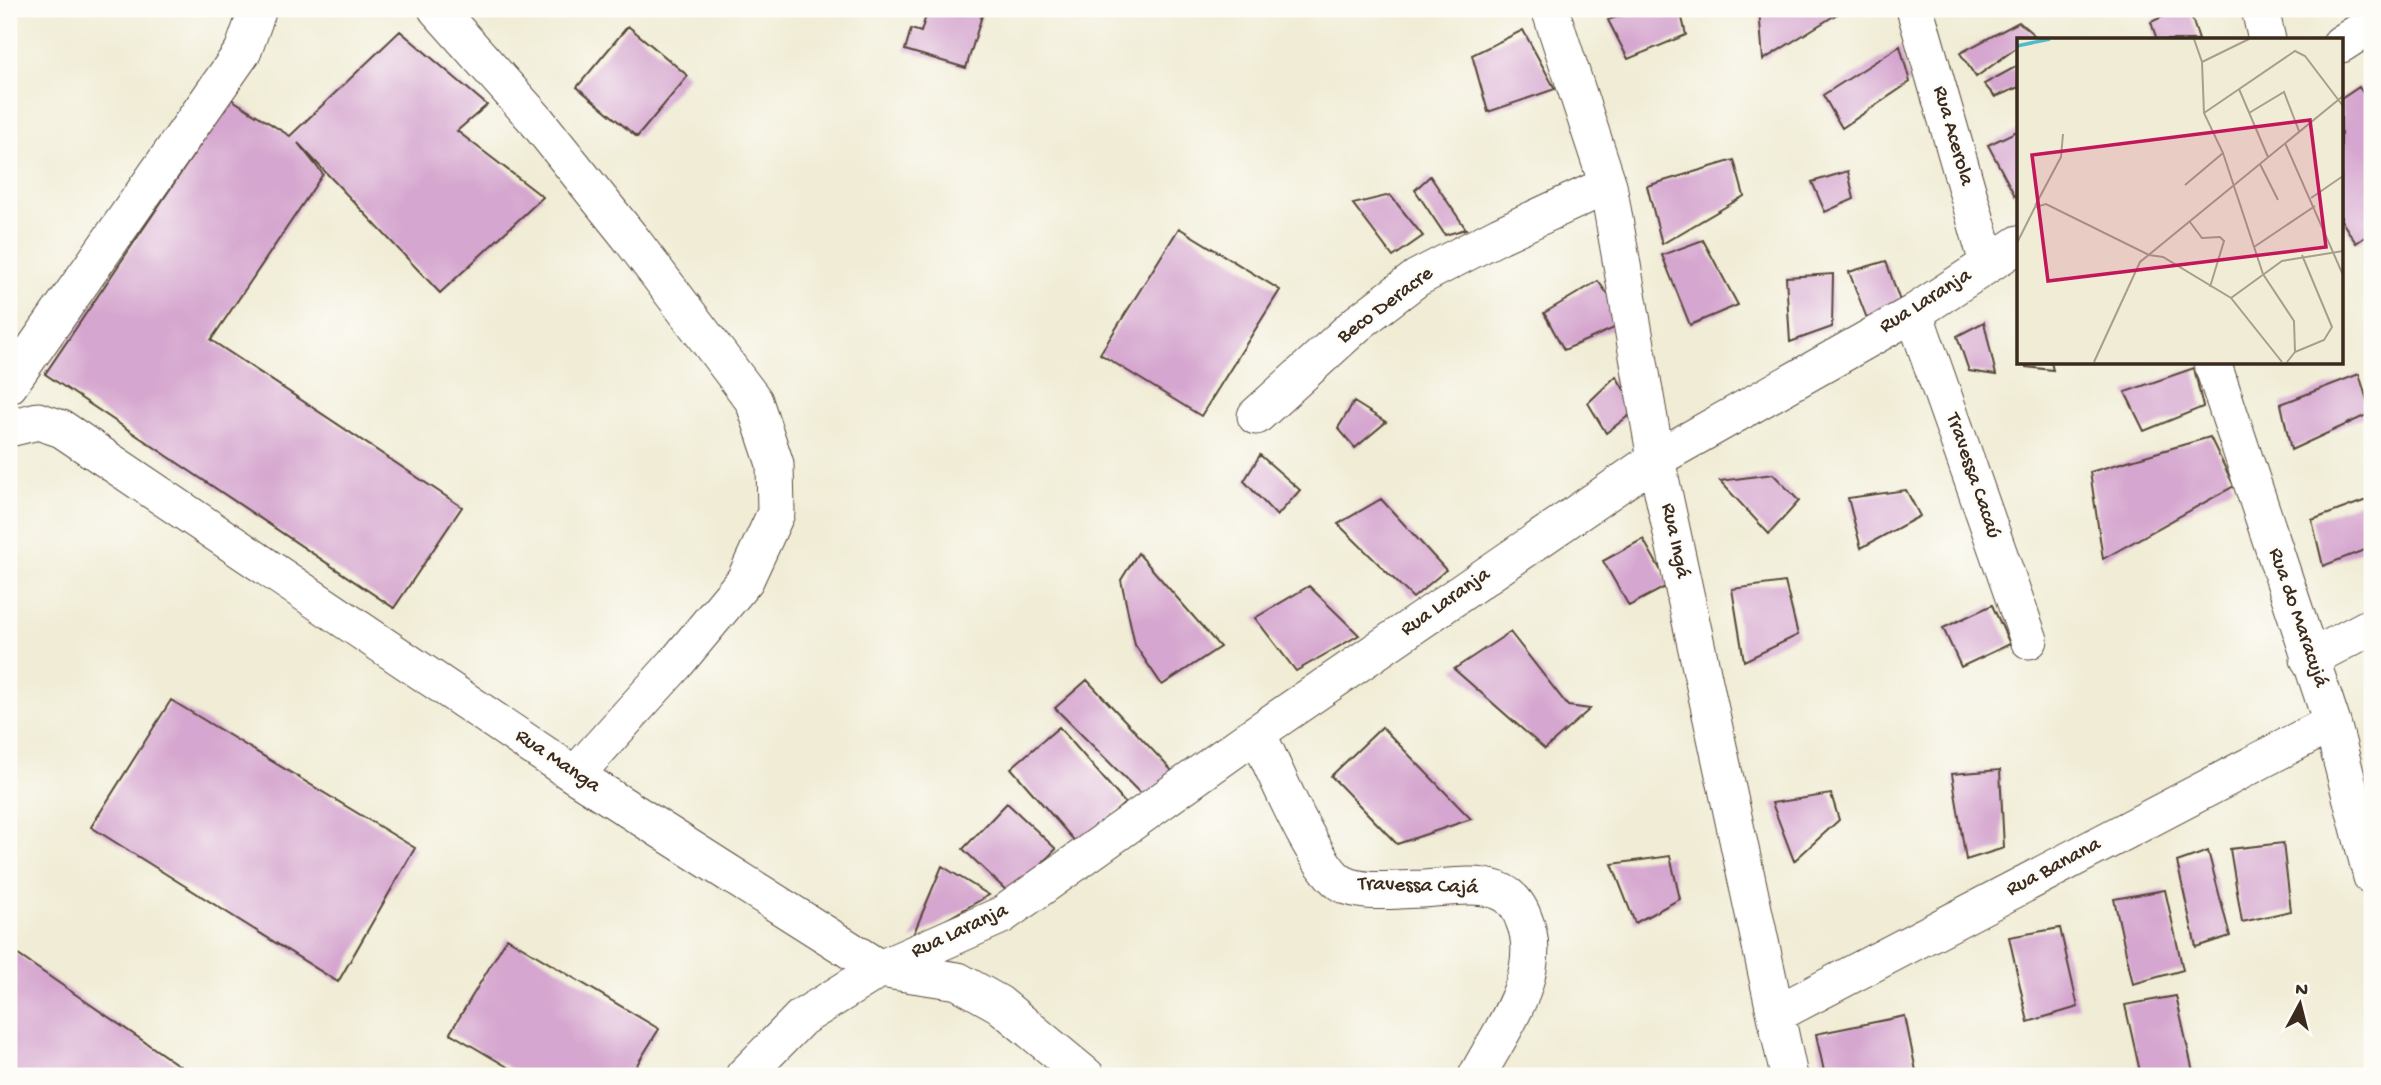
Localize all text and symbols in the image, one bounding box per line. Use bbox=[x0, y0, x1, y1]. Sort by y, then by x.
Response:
inset map bbox=[2017, 38, 2342, 364]
street label: Rua Acerola bbox=[1926, 83, 1979, 190]
street label: Beco Deracre bbox=[1332, 261, 1440, 351]
street label: Rua Laranja bbox=[1875, 263, 1978, 340]
street label: Travessa Cacaú bbox=[1939, 409, 2005, 542]
street label: Rua Ingá bbox=[1654, 501, 1694, 582]
street label: Rua do Maracujá bbox=[2261, 545, 2333, 692]
street label: Rua Laranja bbox=[1396, 562, 1497, 643]
street label: Rua Manga bbox=[510, 724, 605, 800]
street label: Rua Banana bbox=[2003, 832, 2107, 903]
street label: Travessa Cajá bbox=[1357, 872, 1480, 902]
street label: Rua Laranja bbox=[908, 898, 1013, 965]
north arrow bbox=[2266, 970, 2336, 1040]
text: N bbox=[2294, 978, 2309, 1003]

